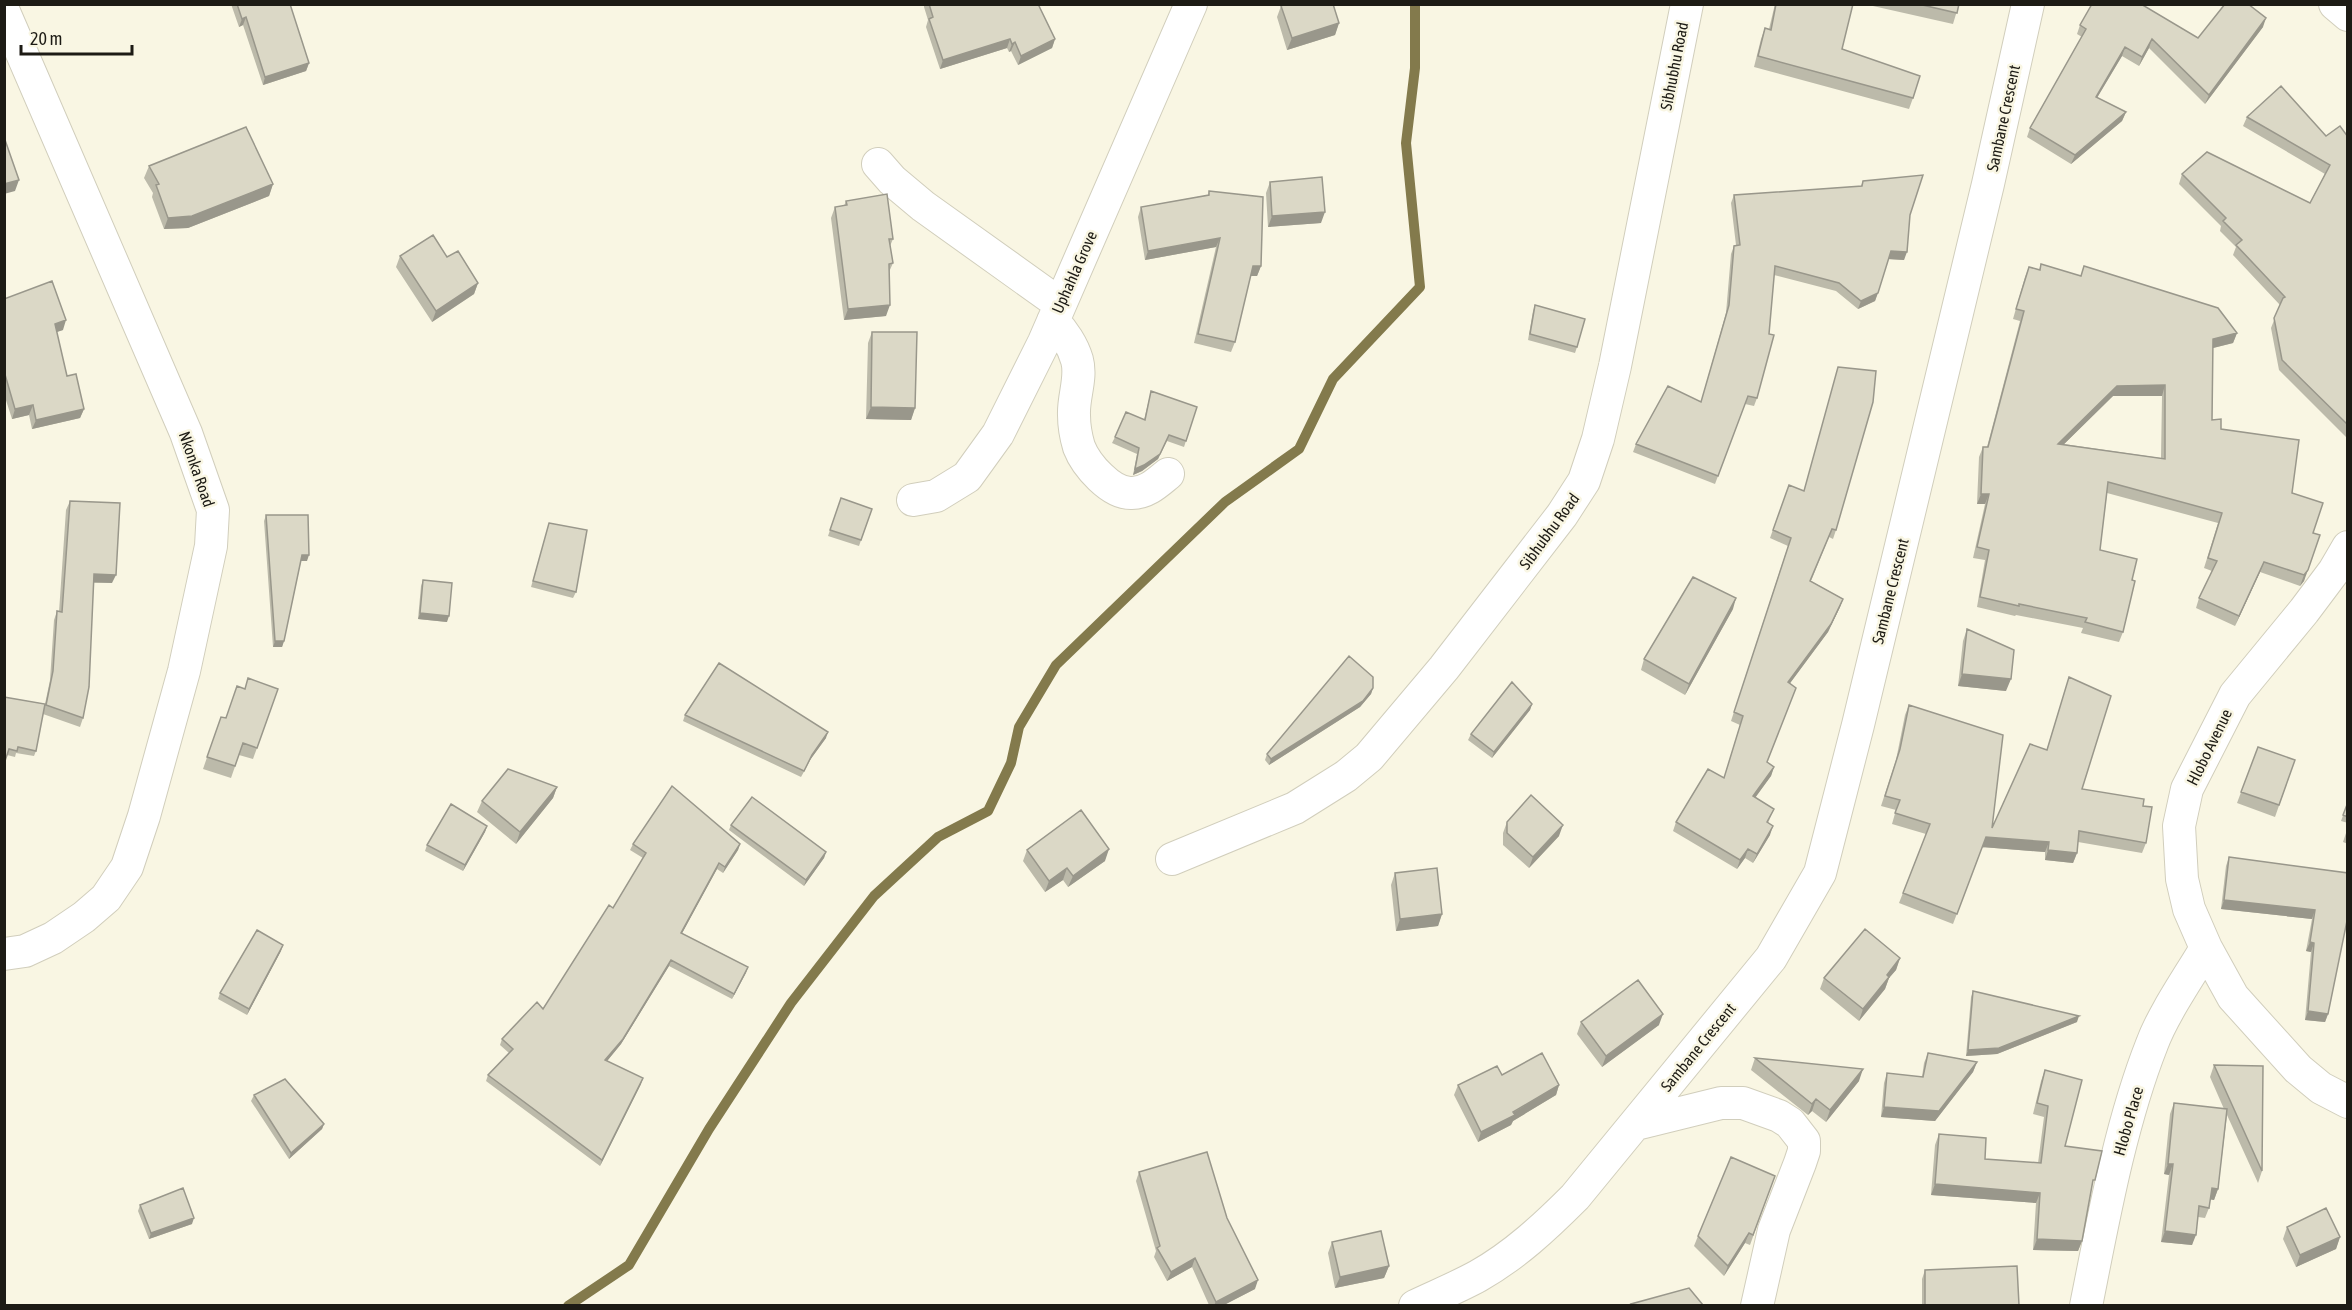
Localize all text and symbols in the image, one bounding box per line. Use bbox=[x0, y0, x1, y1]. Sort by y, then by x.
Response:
scale bar bbox=[21, 18, 132, 56]
street label: Sibhubhu Road bbox=[1657, 20, 1691, 112]
text: 20 m bbox=[30, 28, 62, 49]
street label: Sambane Crescent bbox=[1983, 63, 2023, 173]
street label: Uphahla Grove bbox=[1048, 228, 1101, 316]
street label: Nkonka Road bbox=[176, 429, 218, 509]
street label: Sibhubhu Road bbox=[1515, 490, 1583, 572]
street label: Sambane Crescent bbox=[1868, 536, 1912, 646]
street label: Hlobo Avenue bbox=[2183, 706, 2235, 788]
street label: Sambane Crescent bbox=[1657, 999, 1739, 1095]
street label: Hlobo Place bbox=[2110, 1084, 2146, 1158]

